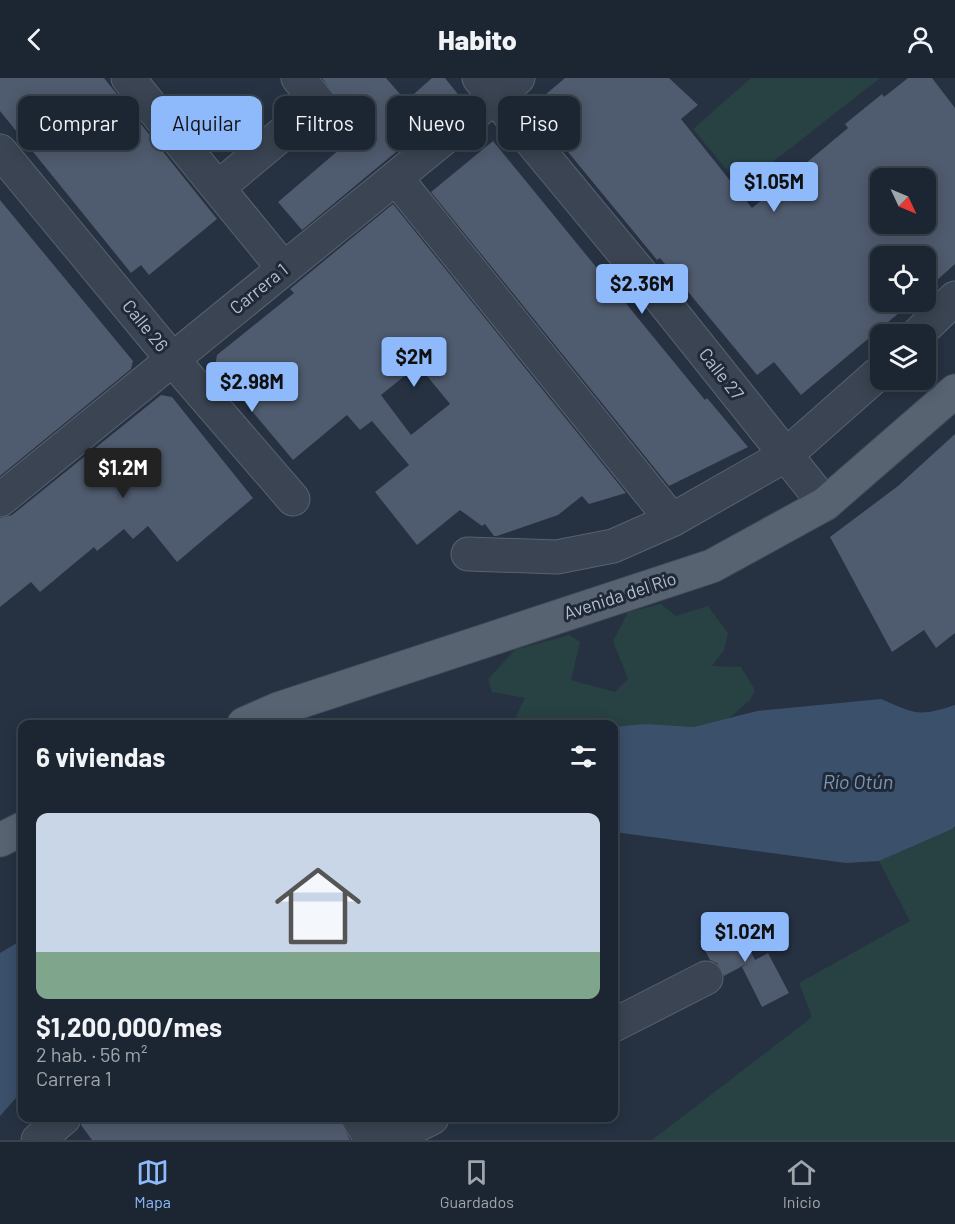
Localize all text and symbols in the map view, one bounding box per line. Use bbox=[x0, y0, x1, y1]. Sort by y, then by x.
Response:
icon: back bbox=[18, 23, 51, 56]
text: Habito bbox=[438, 23, 517, 55]
icon: person bbox=[904, 23, 937, 56]
chip: Comprar bbox=[18, 96, 139, 150]
chip: Alquilar bbox=[151, 96, 262, 150]
chip: Filtros bbox=[274, 96, 375, 150]
chip: Nuevo bbox=[387, 96, 486, 150]
chip: Piso bbox=[498, 96, 580, 150]
pin: $1.05M bbox=[725, 162, 823, 213]
north arrow bbox=[870, 168, 936, 234]
map controls bbox=[870, 168, 936, 390]
text: $1.05M bbox=[744, 169, 804, 193]
button: locate bbox=[870, 246, 936, 312]
street label: Carrera 1 bbox=[225, 258, 292, 318]
pin: $2.36M bbox=[593, 264, 691, 315]
text: $2.36M bbox=[610, 271, 674, 295]
street label: Calle 26 bbox=[118, 295, 173, 356]
button: layers bbox=[870, 324, 936, 390]
pin: $2M bbox=[385, 337, 443, 388]
street label: Calle 27 bbox=[695, 343, 749, 404]
text: $2M bbox=[396, 344, 432, 368]
pin: $2.98M bbox=[203, 362, 301, 413]
text: $2.98M bbox=[220, 369, 284, 393]
pin: $1.2M bbox=[81, 448, 165, 499]
text: $1.2M bbox=[98, 455, 148, 479]
street label: Avenida del Río bbox=[561, 567, 679, 624]
icon: filters bbox=[567, 740, 600, 773]
text: 6 viviendas bbox=[36, 741, 165, 772]
water label: Río Otún bbox=[823, 769, 893, 793]
icon: home bbox=[264, 852, 372, 960]
pin: $1.02M bbox=[696, 912, 794, 963]
text: $1.02M bbox=[715, 919, 775, 943]
text: $1,200,000/mes bbox=[36, 1011, 222, 1042]
text: 2 hab. · 56 m² bbox=[36, 1042, 148, 1066]
text: Carrera 1 bbox=[36, 1066, 112, 1090]
tab: Mapa bbox=[134, 1156, 171, 1211]
tab: Guardados bbox=[440, 1156, 514, 1211]
tab: Inicio bbox=[783, 1156, 821, 1211]

